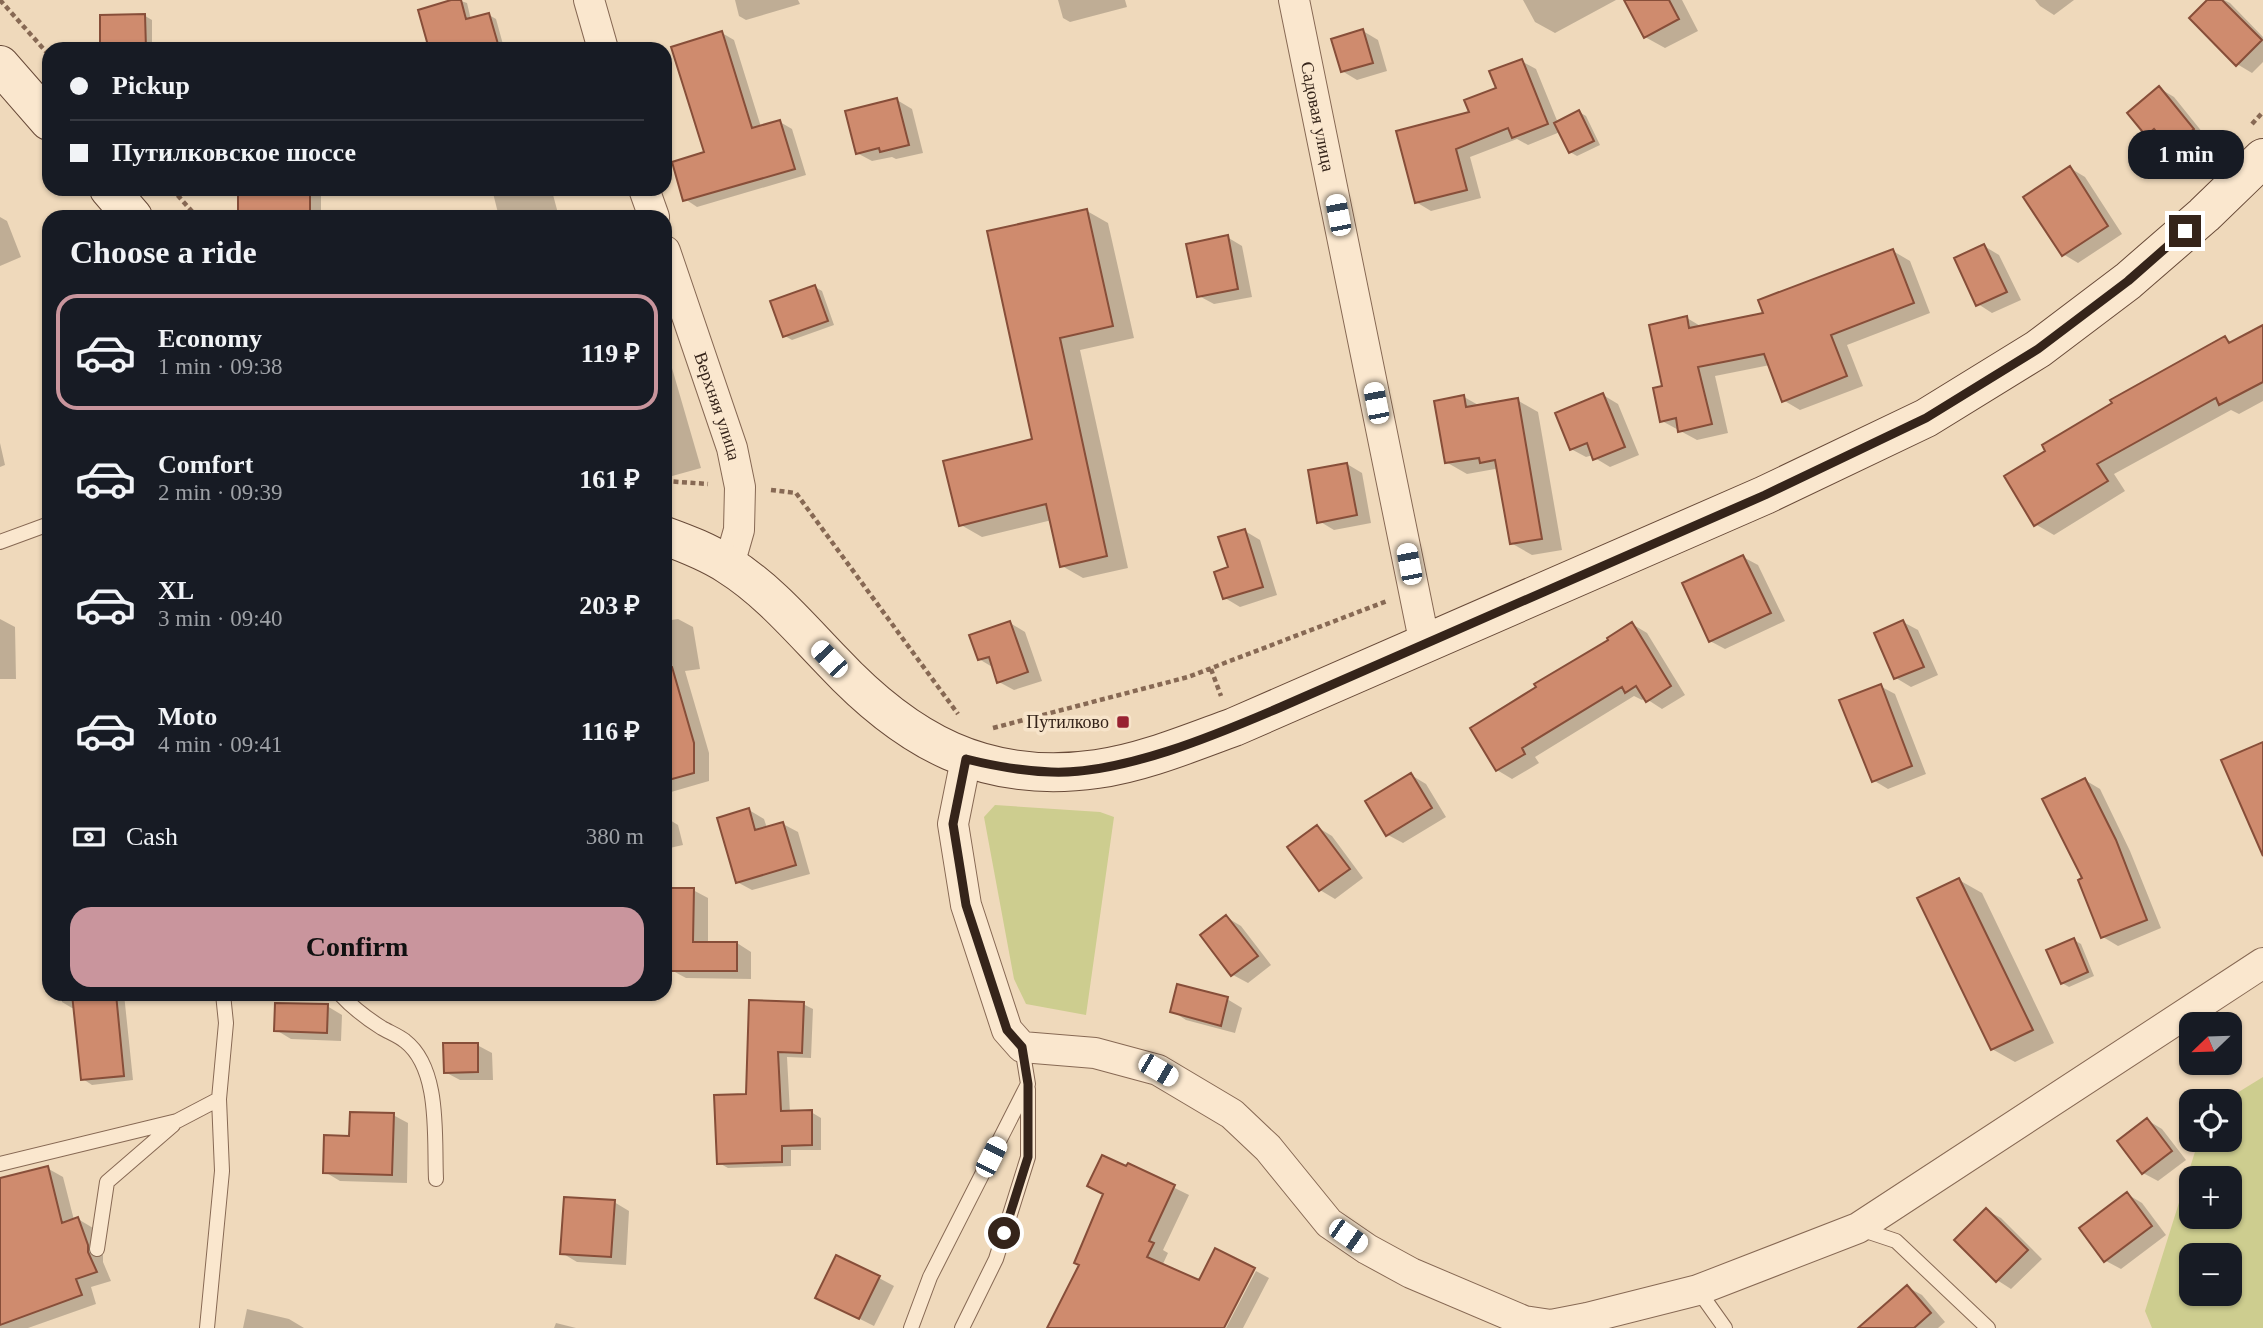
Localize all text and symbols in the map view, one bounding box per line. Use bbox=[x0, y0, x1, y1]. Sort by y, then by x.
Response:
street label: Садовая улица bbox=[1297, 60, 1339, 173]
text: Pickup bbox=[112, 71, 190, 100]
callout: 1 min bbox=[2127, 130, 2243, 178]
text: Путилковское шоссе bbox=[112, 138, 356, 167]
text: 1 min bbox=[2158, 142, 2214, 167]
car bbox=[1324, 192, 1353, 238]
route end bbox=[2169, 215, 2201, 247]
text: Choose a ride bbox=[70, 234, 257, 270]
icon: car bbox=[74, 321, 137, 384]
text: Economy bbox=[158, 324, 262, 353]
text: 119 ₽ bbox=[581, 339, 640, 368]
street label: Верхняя улица bbox=[690, 349, 744, 462]
text: 1 min · 09:38 bbox=[158, 354, 283, 379]
car bbox=[1362, 380, 1391, 426]
icon: car bbox=[74, 447, 137, 510]
text: Comfort bbox=[158, 450, 253, 479]
text: 161 ₽ bbox=[579, 465, 640, 494]
text: 2 min · 09:39 bbox=[158, 480, 283, 505]
car bbox=[1395, 541, 1424, 587]
icon: car bbox=[74, 573, 137, 636]
text: XL bbox=[158, 576, 194, 605]
text: 203 ₽ bbox=[579, 591, 640, 620]
text: 3 min · 09:40 bbox=[158, 606, 283, 631]
car bbox=[807, 637, 852, 681]
icon: car bbox=[74, 699, 137, 762]
text: Moto bbox=[158, 702, 217, 731]
place label: Путилково bbox=[1026, 712, 1109, 732]
marker: Путилково bbox=[1115, 714, 1131, 730]
text: 116 ₽ bbox=[581, 717, 640, 746]
text: 4 min · 09:41 bbox=[158, 732, 283, 757]
icon: cash bbox=[70, 818, 108, 856]
text: Cash bbox=[126, 822, 178, 851]
text: 380 m bbox=[586, 824, 644, 849]
button: Confirm bbox=[70, 907, 644, 987]
north arrow bbox=[2179, 1012, 2242, 1074]
map controls bbox=[2179, 1012, 2242, 1306]
car bbox=[1135, 1050, 1182, 1090]
button: locate bbox=[2179, 1089, 2242, 1152]
car bbox=[973, 1134, 1010, 1180]
button: + bbox=[2179, 1166, 2242, 1229]
car bbox=[1325, 1215, 1372, 1257]
route start bbox=[988, 1217, 1020, 1249]
button: − bbox=[2179, 1243, 2242, 1306]

